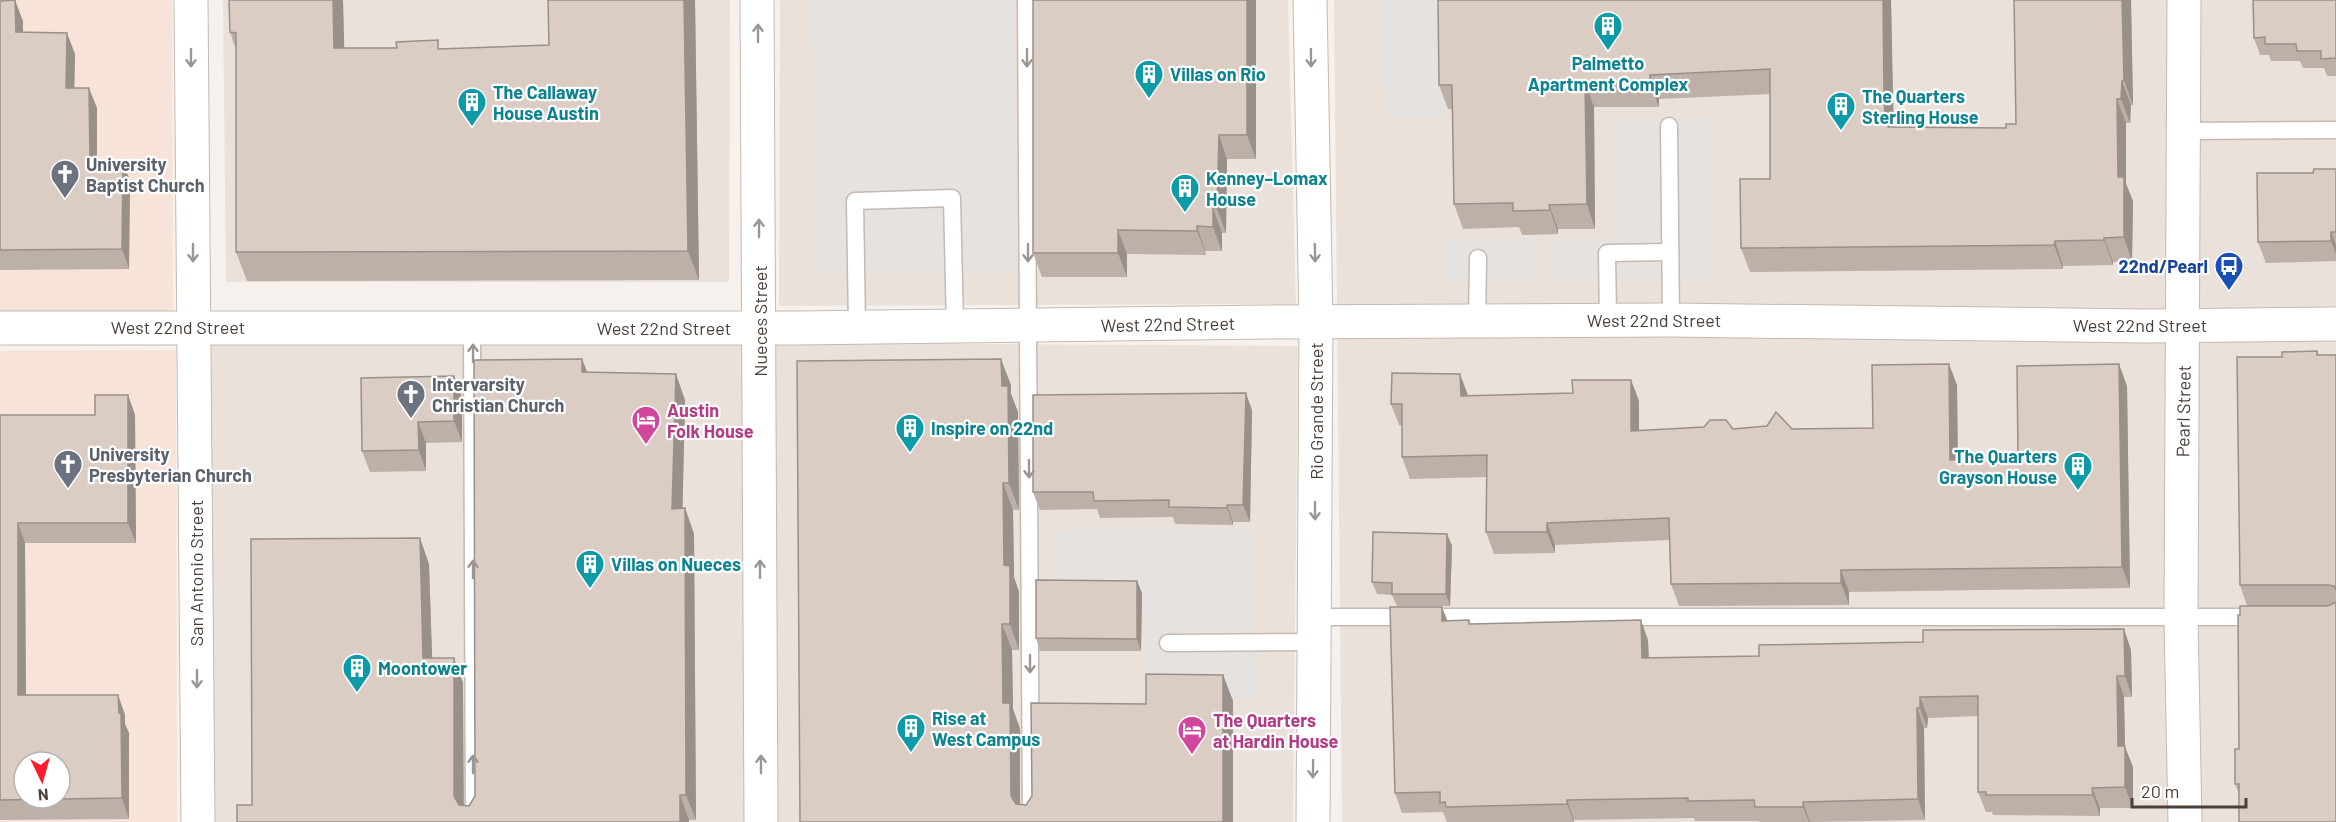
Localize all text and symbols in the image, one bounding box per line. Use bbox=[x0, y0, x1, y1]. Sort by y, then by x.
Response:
building icon: Palmetto Apartment Complex bbox=[1592, 10, 1624, 52]
one-way arrow bbox=[752, 23, 763, 43]
one-way arrow bbox=[186, 48, 197, 68]
one-way arrow bbox=[1021, 48, 1032, 68]
one-way arrow bbox=[1305, 48, 1317, 68]
place label: Palmetto Apartment Complex bbox=[1528, 52, 1689, 95]
building icon: Villas on Rio bbox=[1133, 58, 1165, 100]
place label: Villas on Rio bbox=[1170, 63, 1266, 85]
place label: The Callaway House Austin bbox=[493, 81, 599, 124]
place label: The Quarters Sterling House bbox=[1862, 85, 1979, 128]
building icon: The Callaway House Austin bbox=[456, 86, 488, 128]
building icon: The Quarters Sterling House bbox=[1825, 90, 1857, 132]
place label: University Baptist Church bbox=[86, 153, 205, 196]
church icon: University Baptist Church bbox=[49, 158, 81, 200]
place label: Kenney–Lomax House bbox=[1206, 167, 1328, 210]
building icon: Kenney–Lomax House bbox=[1169, 172, 1201, 214]
one-way arrow bbox=[753, 218, 765, 238]
one-way arrow bbox=[187, 243, 199, 263]
one-way arrow bbox=[1022, 243, 1034, 263]
one-way arrow bbox=[1309, 243, 1321, 263]
bus stop icon: 22nd/Pearl bbox=[2213, 250, 2245, 292]
place label: 22nd/Pearl bbox=[2119, 255, 2208, 277]
street label: Nueces Street bbox=[749, 265, 771, 377]
street label: West 22nd Street bbox=[1587, 309, 1721, 331]
street label: West 22nd Street bbox=[1101, 312, 1235, 336]
street label: West 22nd Street bbox=[2073, 314, 2207, 336]
street label: West 22nd Street bbox=[111, 316, 245, 338]
street label: West 22nd Street bbox=[597, 317, 731, 339]
street label: Rio Grande Street bbox=[1305, 342, 1327, 480]
one-way arrow bbox=[467, 343, 478, 363]
street label: Pearl Street bbox=[2171, 365, 2195, 457]
place label: Intervarsity Christian Church bbox=[432, 373, 564, 416]
church icon: Intervarsity Christian Church bbox=[395, 378, 427, 420]
place label: Austin Folk House bbox=[667, 399, 754, 442]
hotel icon: Austin Folk House bbox=[630, 404, 662, 446]
building icon: Inspire on 22nd bbox=[894, 412, 926, 454]
place label: Inspire on 22nd bbox=[931, 417, 1053, 439]
place label: University Presbyterian Church bbox=[89, 443, 252, 486]
place label: The Quarters Grayson House bbox=[1939, 445, 2057, 488]
church icon: University Presbyterian Church bbox=[52, 448, 84, 490]
building icon: The Quarters Grayson House bbox=[2062, 450, 2094, 492]
one-way arrow bbox=[1023, 459, 1035, 479]
street label: San Antonio Street bbox=[185, 500, 207, 646]
one-way arrow bbox=[1309, 501, 1321, 521]
building icon: Villas on Nueces bbox=[574, 548, 606, 590]
place label: Villas on Nueces bbox=[611, 553, 741, 575]
one-way arrow bbox=[467, 559, 479, 579]
one-way arrow bbox=[754, 559, 766, 579]
building icon: Moontower bbox=[341, 652, 373, 694]
one-way arrow bbox=[1024, 654, 1036, 674]
place label: Moontower bbox=[378, 657, 467, 679]
one-way arrow bbox=[191, 669, 203, 689]
place label: Rise at West Campus bbox=[932, 707, 1040, 750]
place label: The Quarters at Hardin House bbox=[1213, 709, 1339, 752]
building icon: Rise at West Campus bbox=[895, 712, 927, 754]
hotel icon: The Quarters at Hardin House bbox=[1176, 714, 1208, 756]
north arrow bbox=[12, 750, 72, 810]
one-way arrow bbox=[468, 754, 479, 774]
one-way arrow bbox=[755, 754, 767, 774]
one-way arrow bbox=[1307, 759, 1319, 779]
scale bar bbox=[2132, 771, 2246, 809]
text: 20 m bbox=[2141, 780, 2179, 802]
text: N bbox=[37, 786, 49, 805]

